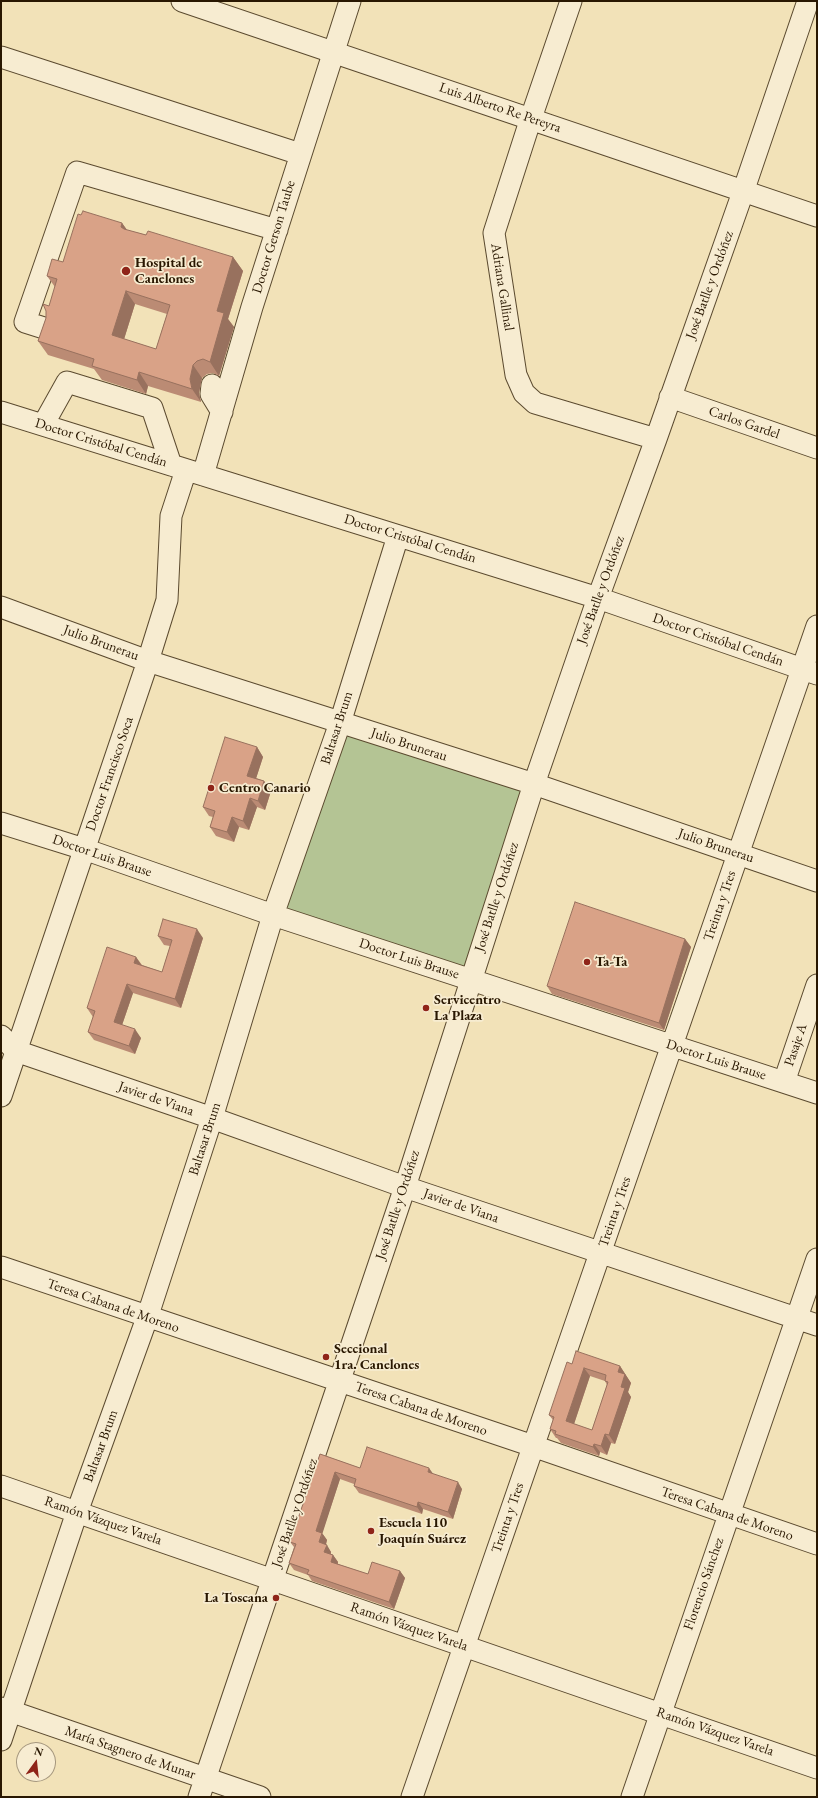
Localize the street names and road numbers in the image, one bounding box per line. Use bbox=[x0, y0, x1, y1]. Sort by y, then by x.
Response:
street label: Luis Alberto Re Pereyra bbox=[437, 79, 563, 137]
street label: Doctor Gerson Taube bbox=[249, 178, 299, 296]
street label: José Batlle y Ordóñez bbox=[683, 229, 737, 341]
street label: Adriana Gallinal bbox=[487, 242, 517, 332]
street label: Carlos Gardel bbox=[706, 403, 782, 443]
street label: Doctor Cristóbal Cendán bbox=[33, 415, 169, 471]
street label: Doctor Cristóbal Cendán bbox=[342, 511, 478, 567]
street label: José Batlle y Ordóñez bbox=[574, 534, 628, 646]
street label: Doctor Cristóbal Cendán bbox=[650, 610, 786, 670]
street label: Julio Brunerau bbox=[61, 622, 141, 664]
street label: Baltasar Brum bbox=[317, 689, 357, 767]
street label: Doctor Francisco Soca bbox=[83, 714, 137, 834]
street label: Julio Brunerau bbox=[369, 725, 449, 765]
street label: Julio Brunerau bbox=[676, 825, 756, 867]
street label: Doctor Luis Brause bbox=[50, 831, 154, 881]
street label: José Batlle y Ordóñez bbox=[471, 840, 523, 954]
street label: Treinta y Tres bbox=[700, 869, 740, 943]
street label: Doctor Luis Brause bbox=[357, 935, 461, 983]
street label: Pasaje A bbox=[781, 1022, 811, 1068]
street label: Doctor Luis Brause bbox=[664, 1036, 768, 1084]
street label: Javier de Viana bbox=[116, 1078, 196, 1120]
street label: Baltasar Brum bbox=[185, 1100, 225, 1178]
street label: José Batlle y Ordóñez bbox=[372, 1148, 424, 1262]
street label: Treinta y Tres bbox=[595, 1175, 635, 1249]
street label: Javier de Viana bbox=[421, 1185, 501, 1227]
street label: Teresa Cabana de Moreno bbox=[44, 1275, 182, 1337]
street label: Teresa Cabana de Moreno bbox=[352, 1378, 490, 1440]
street label: Baltasar Brum bbox=[80, 1407, 122, 1485]
street label: José Batlle y Ordóñez bbox=[268, 1456, 322, 1570]
street label: Treinta y Tres bbox=[488, 1481, 528, 1555]
street label: Teresa Cabana de Moreno bbox=[658, 1483, 796, 1545]
street label: Ramón Vázquez Varela bbox=[42, 1493, 164, 1549]
street label: Florencio Sánchez bbox=[680, 1535, 728, 1633]
street label: Ramón Vázquez Varela bbox=[348, 1599, 470, 1655]
street label: Ramón Vázquez Varela bbox=[654, 1704, 776, 1760]
street label: María Stagnero de Munar bbox=[62, 1723, 198, 1783]

